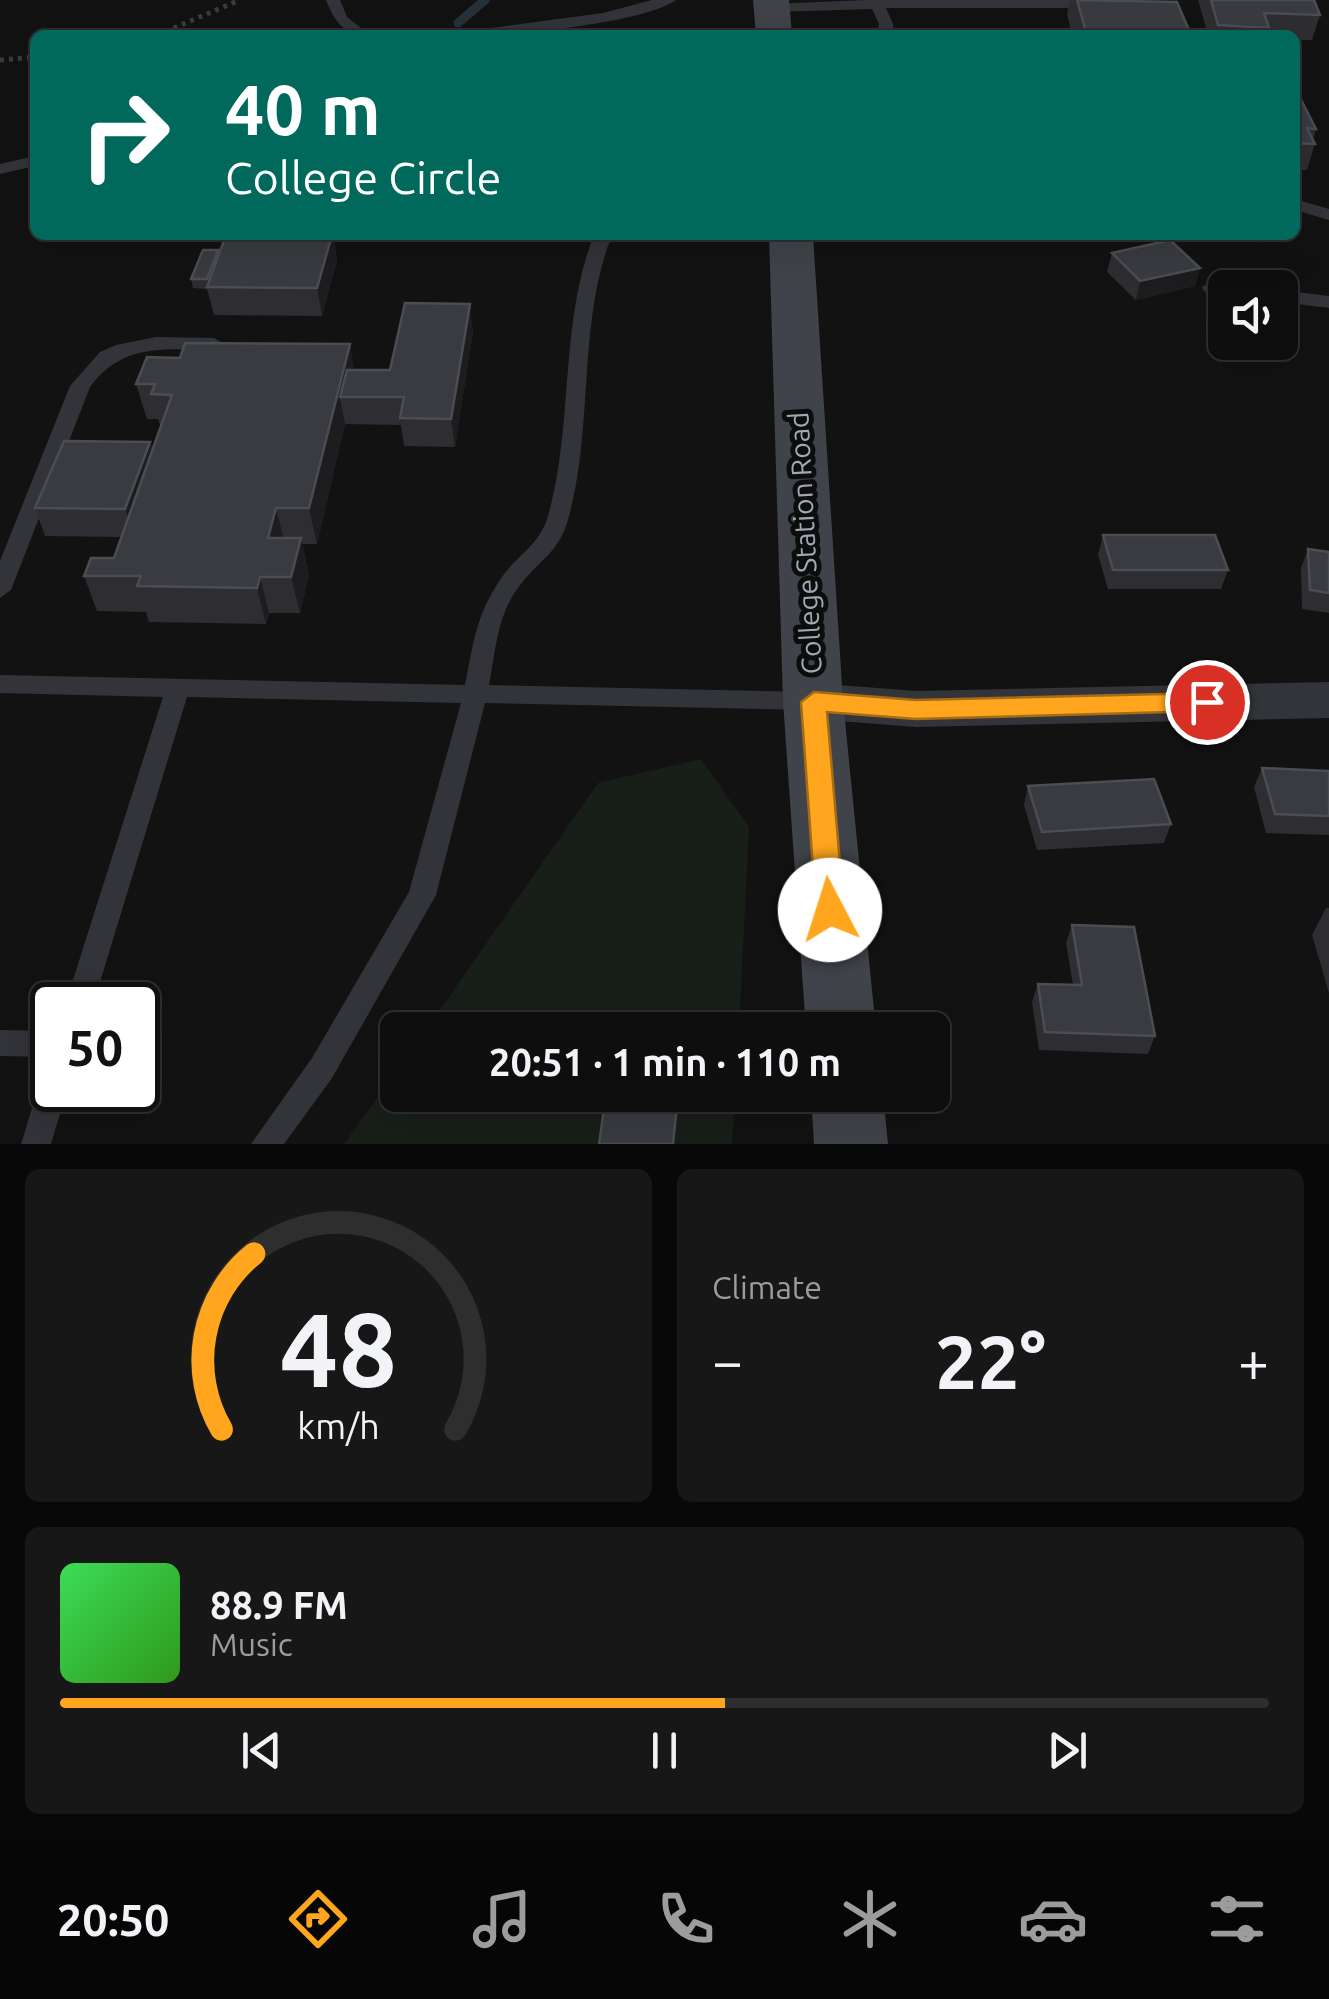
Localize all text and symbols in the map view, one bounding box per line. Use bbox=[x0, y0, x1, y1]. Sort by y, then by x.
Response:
icon: right bbox=[60, 70, 190, 200]
text: 40 m bbox=[225, 70, 381, 148]
text: College Circle bbox=[225, 152, 501, 203]
map controls bbox=[1208, 270, 1298, 360]
button: sound bbox=[1208, 270, 1298, 360]
street label: College Station Road bbox=[782, 411, 827, 675]
pin bbox=[1165, 660, 1250, 745]
icon: arrive bbox=[1180, 675, 1235, 730]
position arrow bbox=[778, 858, 882, 962]
speed limit sign: 50 bbox=[30, 982, 160, 1112]
text: 20:51 · 1 min · 110 m bbox=[489, 1041, 841, 1083]
text: Climate bbox=[712, 1269, 822, 1305]
text: 48 bbox=[280, 1290, 397, 1407]
text: 22° bbox=[935, 1319, 1046, 1403]
text: − bbox=[712, 1330, 743, 1391]
text: + bbox=[1238, 1330, 1269, 1391]
text: km/h bbox=[297, 1406, 380, 1446]
text: 88.9 FM bbox=[210, 1584, 348, 1626]
text: Music bbox=[210, 1626, 293, 1662]
icon: previous bbox=[234, 1723, 289, 1778]
icon: pause bbox=[637, 1723, 692, 1778]
icon: next bbox=[1040, 1723, 1095, 1778]
icon: directions bbox=[283, 1884, 353, 1954]
icon: music bbox=[467, 1884, 537, 1954]
icon: phone bbox=[651, 1884, 721, 1954]
icon: climate bbox=[835, 1884, 905, 1954]
icon: car bbox=[1018, 1884, 1088, 1954]
icon: filters bbox=[1202, 1884, 1272, 1954]
text: 20:50 bbox=[57, 1894, 169, 1945]

